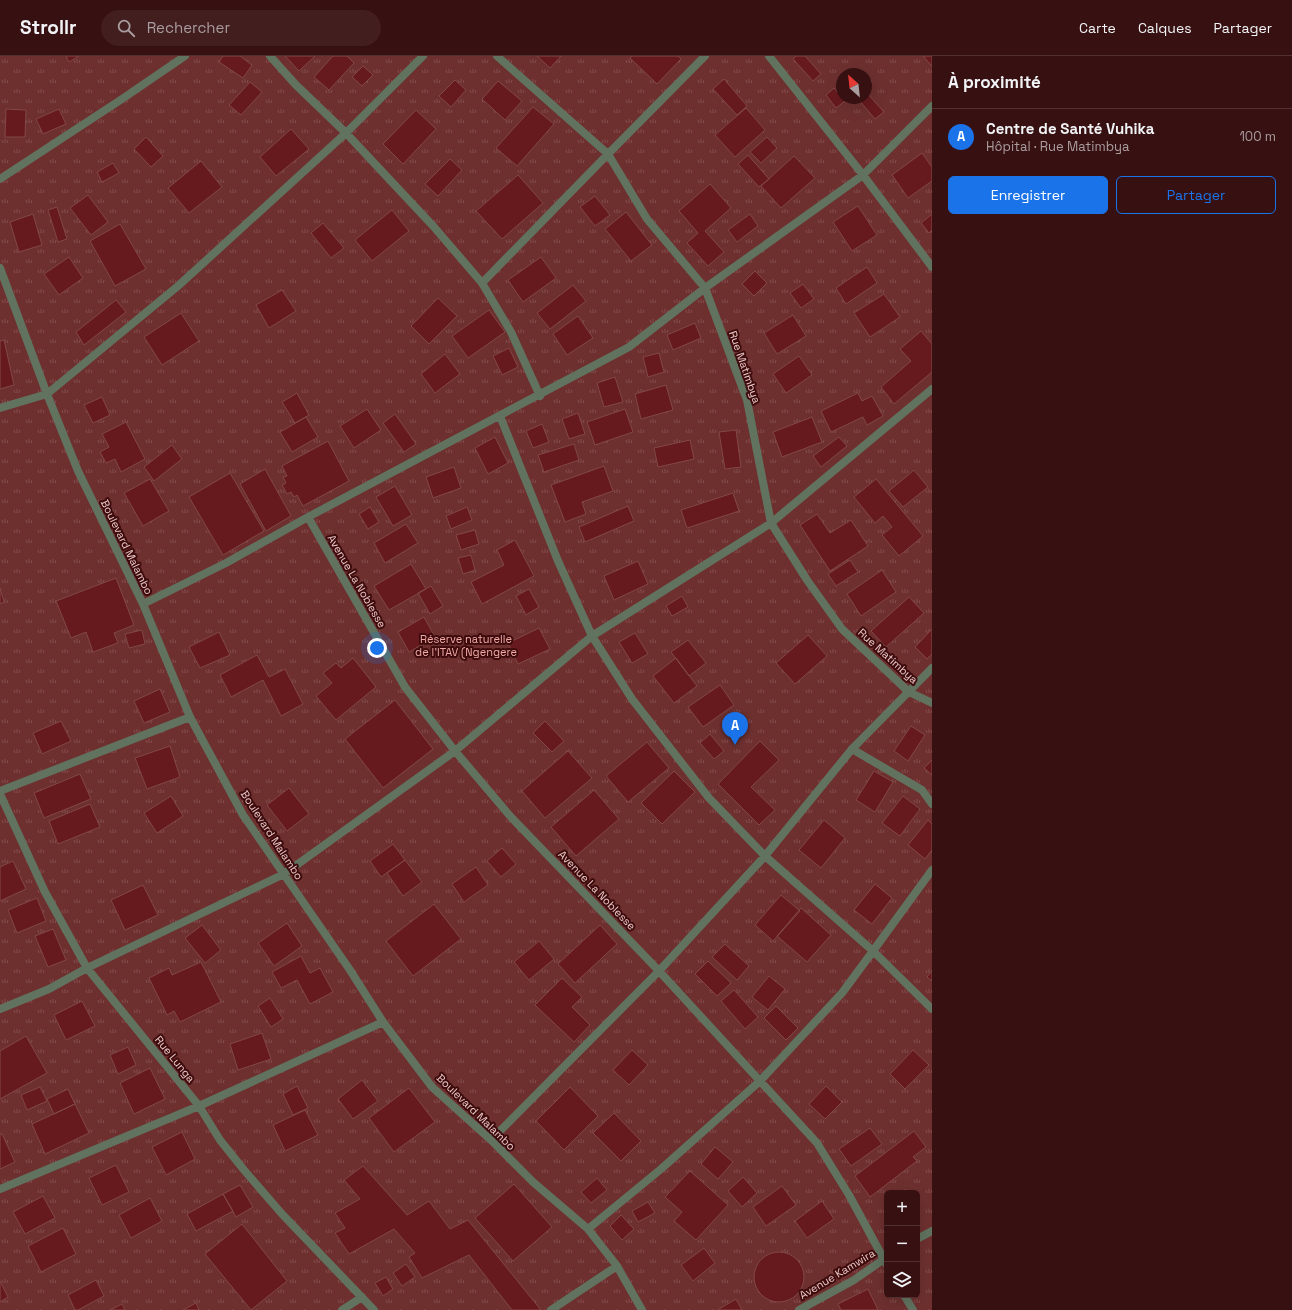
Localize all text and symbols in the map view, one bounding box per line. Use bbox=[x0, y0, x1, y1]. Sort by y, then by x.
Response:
search box bbox=[101, 10, 381, 46]
text: Strollr bbox=[20, 15, 77, 40]
icon: search bbox=[115, 17, 137, 39]
text: Rechercher bbox=[147, 18, 230, 37]
text: Carte bbox=[1079, 19, 1116, 37]
text: Calques bbox=[1138, 19, 1192, 37]
text: Partager bbox=[1214, 19, 1272, 37]
north arrow bbox=[836, 68, 872, 104]
text: À proximité bbox=[948, 71, 1041, 93]
text: Centre de Santé Vuhika bbox=[986, 119, 1155, 138]
text: A bbox=[957, 128, 965, 145]
text: 100 m bbox=[1239, 128, 1276, 145]
text: Hôpital · Rue Matimbya bbox=[986, 138, 1130, 155]
button: Enregistrer bbox=[948, 176, 1108, 214]
button: Partager bbox=[1116, 176, 1276, 214]
street label: Rue Matimbya bbox=[726, 329, 764, 406]
street label: Boulevard Malambo bbox=[98, 497, 156, 597]
street label: Avenue La Noblesse bbox=[325, 532, 389, 630]
street label: Rue Matimbya bbox=[855, 625, 921, 687]
park label: Réserve naturelle de l'ITAV (Ngengere bbox=[415, 632, 517, 659]
your location bbox=[367, 638, 387, 658]
pin: A bbox=[722, 712, 748, 745]
street label: Boulevard Malambo bbox=[238, 788, 306, 883]
street label: Avenue La Noblesse bbox=[555, 847, 639, 933]
street label: Rue Lunga bbox=[152, 1033, 198, 1086]
street label: Boulevard Malambo bbox=[434, 1071, 518, 1153]
map controls bbox=[884, 1190, 920, 1298]
button: + bbox=[884, 1190, 920, 1226]
button: − bbox=[884, 1226, 920, 1262]
street label: Avenue Kamwira bbox=[797, 1246, 878, 1302]
button: layers bbox=[884, 1262, 920, 1298]

